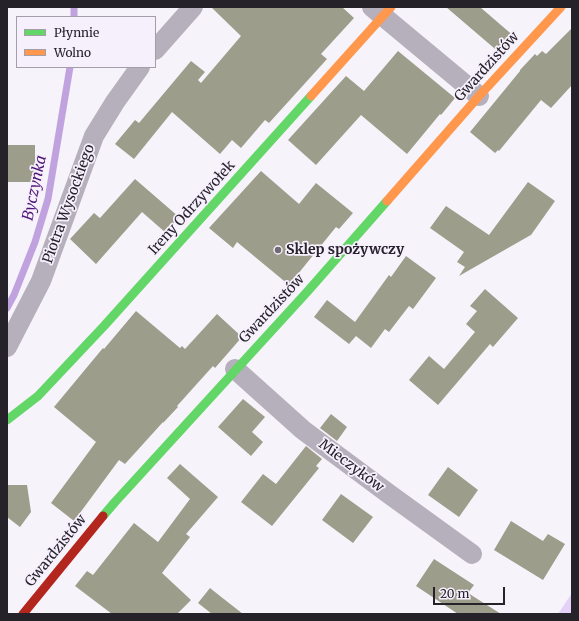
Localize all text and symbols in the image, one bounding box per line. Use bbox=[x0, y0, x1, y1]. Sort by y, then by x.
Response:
legend bbox=[16, 16, 156, 68]
text: Płynnie bbox=[54, 25, 99, 40]
street label: Gwardzistów bbox=[451, 29, 523, 105]
text: Wolno bbox=[54, 45, 91, 60]
street label: Piotra Wysockiego bbox=[40, 142, 98, 266]
water label: Byczynka bbox=[19, 154, 51, 222]
street label: Ireny Odrzywołek bbox=[145, 157, 239, 259]
place label: Sklep spożywczy bbox=[286, 242, 404, 258]
marker: Sklep spożywczy bbox=[273, 245, 283, 255]
street label: Gwardzistów bbox=[236, 271, 308, 347]
street label: Mieczyków bbox=[315, 436, 387, 496]
street label: Gwardzistów bbox=[22, 512, 90, 590]
scale bar bbox=[435, 579, 507, 605]
text: 20 m bbox=[440, 586, 469, 601]

